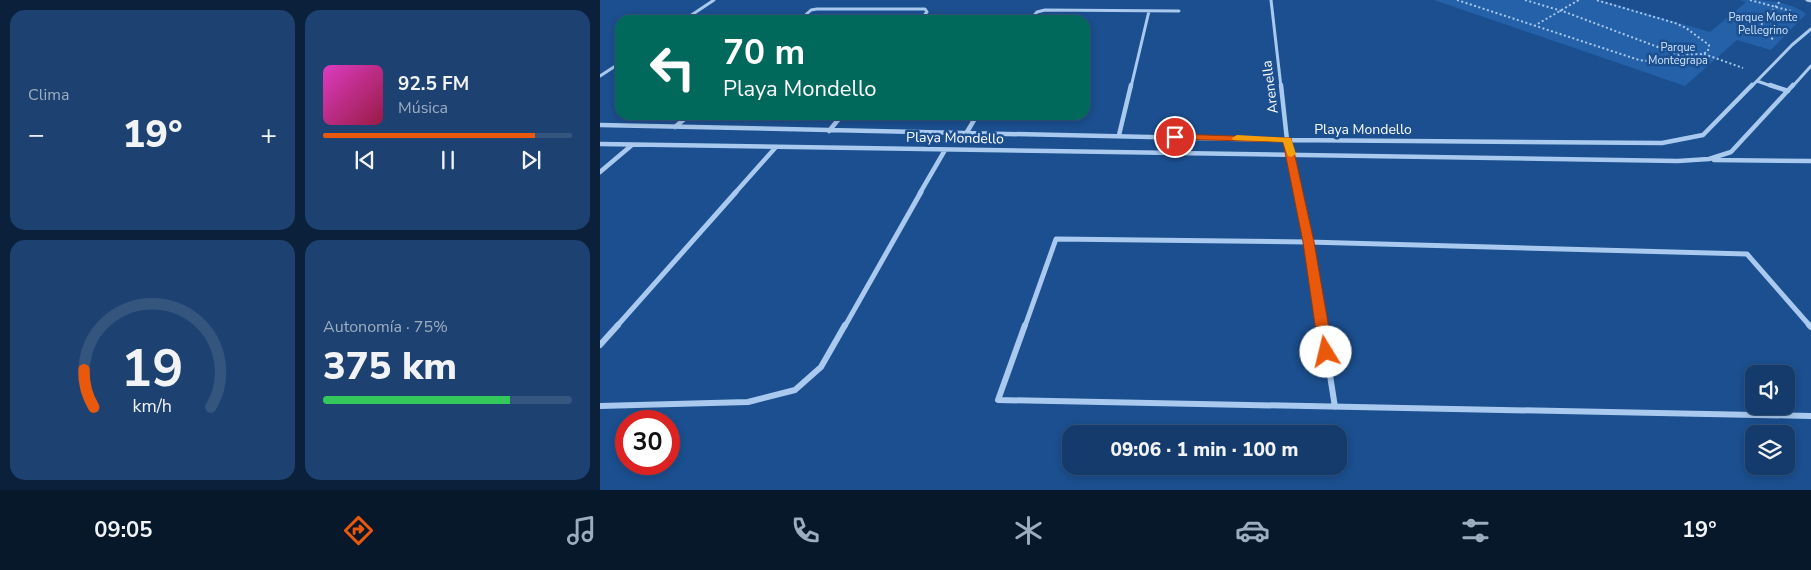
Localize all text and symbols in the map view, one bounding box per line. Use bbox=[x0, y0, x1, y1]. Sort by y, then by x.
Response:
park label: Parque Monte Pellegrino bbox=[1728, 10, 1798, 38]
text: 70 m bbox=[723, 29, 805, 76]
icon: left bbox=[640, 35, 705, 100]
park label: Parque Montegrapa bbox=[1648, 40, 1708, 68]
street label: Arenella bbox=[1257, 59, 1283, 115]
text: 92.5 FM bbox=[398, 71, 469, 97]
text: Playa Mondello bbox=[723, 74, 877, 104]
text: Clima bbox=[28, 84, 69, 106]
text: Música bbox=[398, 97, 448, 119]
text: 19° bbox=[122, 109, 183, 160]
text: − bbox=[28, 116, 45, 154]
text: + bbox=[260, 116, 277, 154]
pin bbox=[1154, 116, 1196, 158]
street label: Playa Mondello bbox=[1314, 120, 1412, 139]
icon: arrive bbox=[1161, 123, 1189, 151]
street label: Playa Mondello bbox=[906, 128, 1004, 148]
icon: previous bbox=[351, 146, 379, 174]
icon: pause bbox=[434, 146, 462, 174]
icon: next bbox=[517, 146, 545, 174]
text: Autonomía · 75% bbox=[323, 316, 448, 338]
position arrow bbox=[1299, 325, 1351, 377]
text: 19 bbox=[121, 333, 184, 404]
text: 375 km bbox=[323, 341, 457, 392]
map controls bbox=[1745, 365, 1795, 475]
button: sound bbox=[1745, 365, 1795, 415]
text: km/h bbox=[133, 394, 172, 418]
speed limit sign: 30 bbox=[615, 410, 680, 475]
button: layers bbox=[1745, 425, 1795, 475]
text: 09:06 · 1 min · 100 m bbox=[1111, 437, 1298, 463]
icon: directions bbox=[341, 513, 376, 548]
icon: music bbox=[564, 513, 599, 548]
icon: phone bbox=[788, 513, 823, 548]
icon: climate bbox=[1011, 513, 1046, 548]
icon: car bbox=[1235, 513, 1270, 548]
icon: filters bbox=[1458, 513, 1493, 548]
text: 09:05 bbox=[94, 515, 153, 545]
text: 19° bbox=[1682, 515, 1717, 545]

